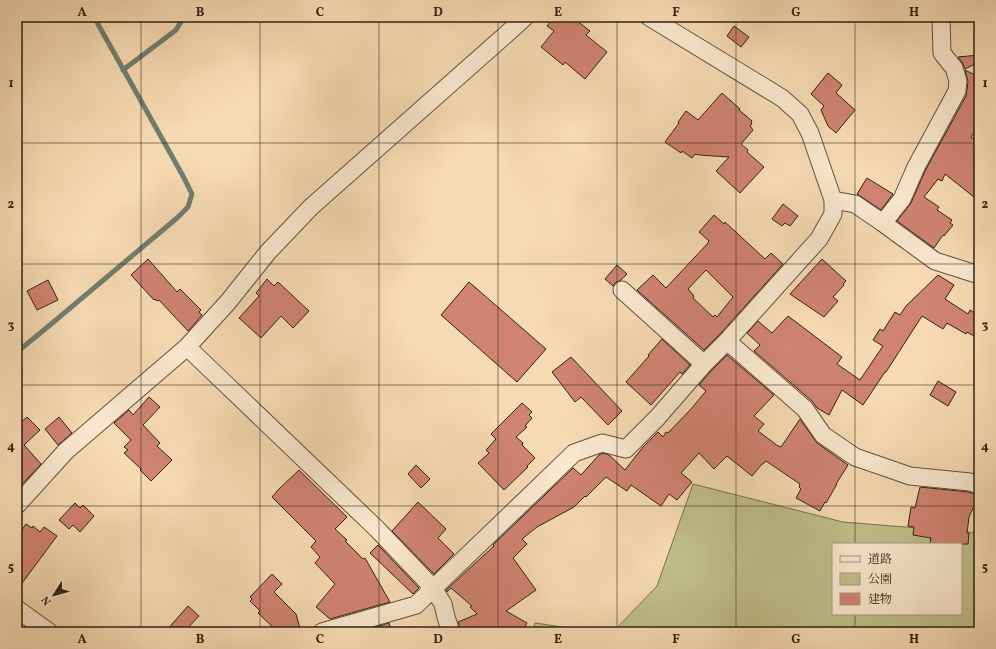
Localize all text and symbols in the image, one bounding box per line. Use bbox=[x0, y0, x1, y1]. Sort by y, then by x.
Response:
text: A bbox=[77, 4, 87, 22]
text: B bbox=[196, 4, 205, 22]
text: C bbox=[316, 4, 324, 22]
text: D bbox=[433, 4, 443, 22]
text: E bbox=[554, 4, 562, 22]
text: F bbox=[672, 4, 680, 22]
text: G bbox=[791, 4, 801, 22]
text: H bbox=[909, 4, 919, 22]
text: 1 bbox=[8, 75, 14, 93]
text: 1 bbox=[982, 75, 988, 93]
text: 2 bbox=[8, 196, 15, 214]
text: 2 bbox=[982, 196, 989, 214]
text: 3 bbox=[8, 317, 15, 335]
text: 3 bbox=[982, 317, 989, 335]
text: 4 bbox=[7, 438, 15, 456]
text: 4 bbox=[981, 438, 989, 456]
legend bbox=[832, 543, 962, 615]
text: 道路 bbox=[868, 552, 892, 568]
text: 5 bbox=[8, 559, 14, 577]
text: 5 bbox=[982, 559, 988, 577]
text: 公園 bbox=[868, 572, 892, 588]
north arrow bbox=[34, 575, 74, 615]
text: N bbox=[39, 592, 56, 608]
text: 建物 bbox=[868, 592, 892, 608]
text: A bbox=[77, 631, 87, 649]
text: B bbox=[196, 631, 205, 649]
text: C bbox=[316, 631, 324, 649]
text: D bbox=[433, 631, 443, 649]
text: E bbox=[554, 631, 562, 649]
text: F bbox=[672, 631, 680, 649]
text: G bbox=[791, 631, 801, 649]
text: H bbox=[909, 631, 919, 649]

